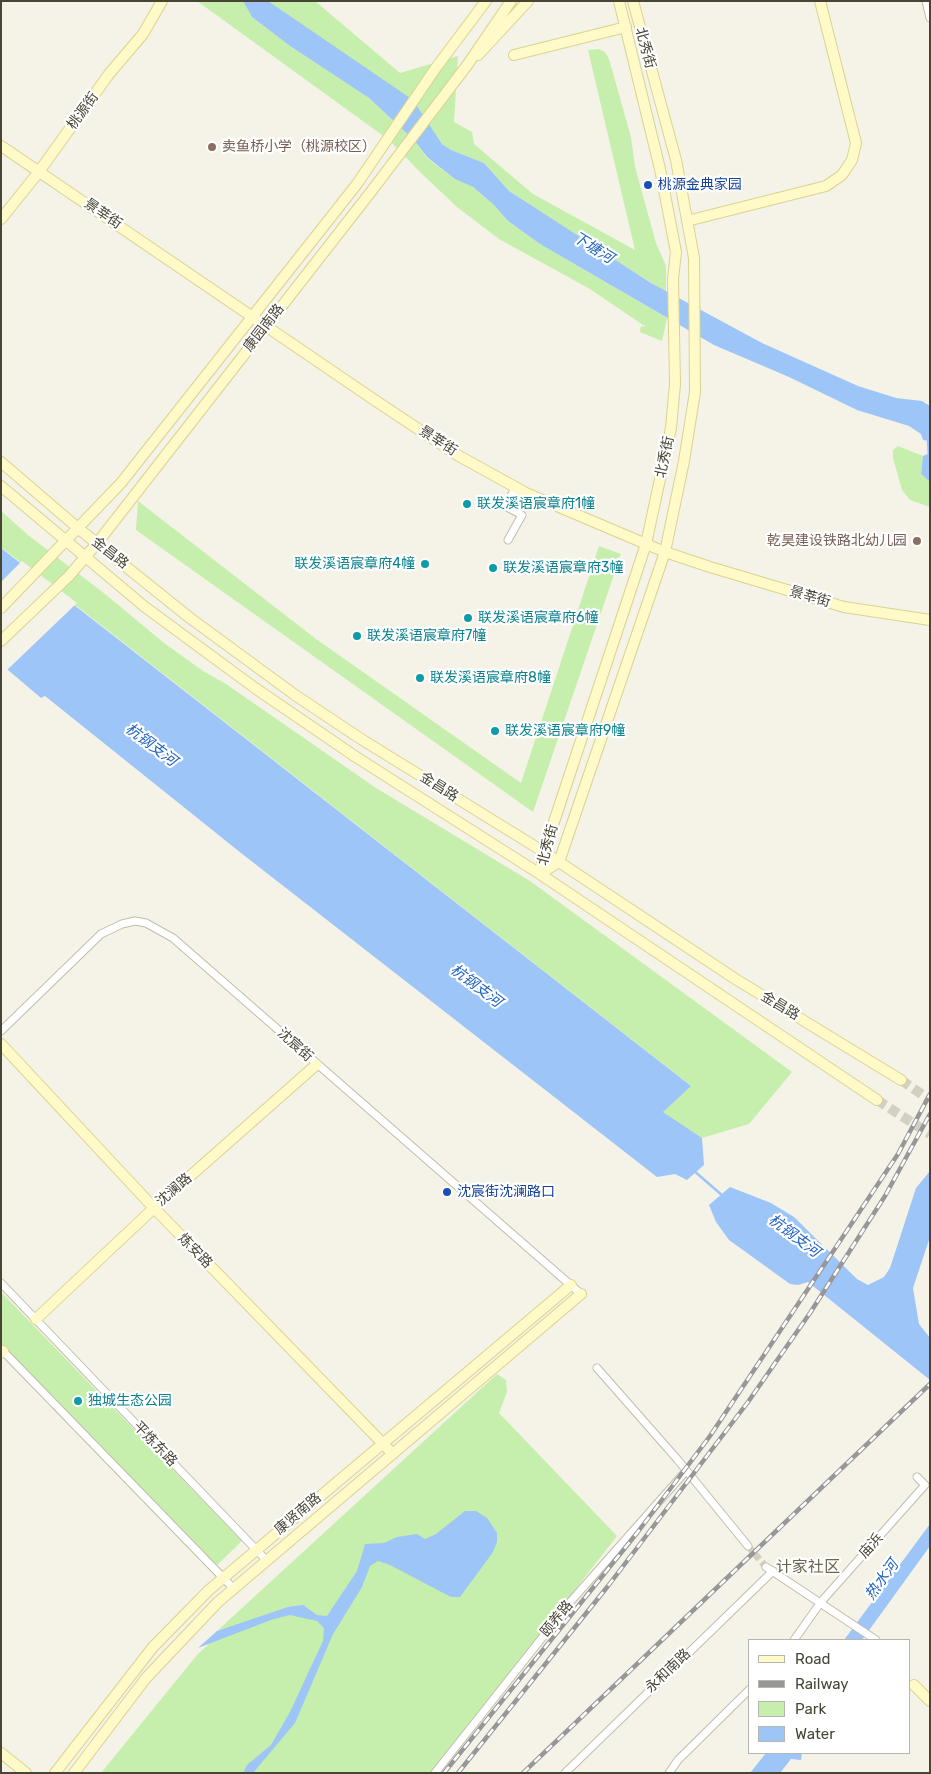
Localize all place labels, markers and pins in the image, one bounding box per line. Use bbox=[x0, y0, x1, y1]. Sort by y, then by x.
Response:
place label: 卖鱼桥小学（桃源校区） bbox=[222, 139, 376, 155]
marker: 卖鱼桥小学（桃源校区） bbox=[206, 141, 218, 153]
place label: 桃源金典家园 bbox=[658, 177, 742, 193]
marker: 桃源金典家园 bbox=[642, 179, 654, 191]
place label: 联发溪语宸章府1幢 bbox=[477, 496, 595, 512]
marker: 联发溪语宸章府1幢 bbox=[461, 498, 473, 510]
place label: 乾昊建设铁路北幼儿园 bbox=[767, 533, 907, 549]
marker: 乾昊建设铁路北幼儿园 bbox=[911, 535, 923, 547]
place label: 联发溪语宸章府4幢 bbox=[294, 556, 415, 572]
marker: 联发溪语宸章府4幢 bbox=[419, 558, 431, 570]
place label: 联发溪语宸章府3幢 bbox=[503, 560, 623, 576]
marker: 联发溪语宸章府3幢 bbox=[487, 562, 499, 574]
place label: 联发溪语宸章府6幢 bbox=[478, 610, 598, 626]
marker: 联发溪语宸章府6幢 bbox=[462, 612, 474, 624]
place label: 联发溪语宸章府7幢 bbox=[367, 628, 486, 644]
marker: 联发溪语宸章府7幢 bbox=[351, 630, 363, 642]
place label: 联发溪语宸章府8幢 bbox=[430, 670, 551, 686]
marker: 联发溪语宸章府8幢 bbox=[414, 672, 426, 684]
place label: 联发溪语宸章府9幢 bbox=[505, 723, 625, 739]
marker: 联发溪语宸章府9幢 bbox=[489, 725, 501, 737]
place label: 沈宸街沈澜路口 bbox=[457, 1184, 555, 1200]
marker: 沈宸街沈澜路口 bbox=[441, 1186, 453, 1198]
place label: 独城生态公园 bbox=[88, 1393, 172, 1409]
marker: 独城生态公园 bbox=[72, 1395, 84, 1407]

